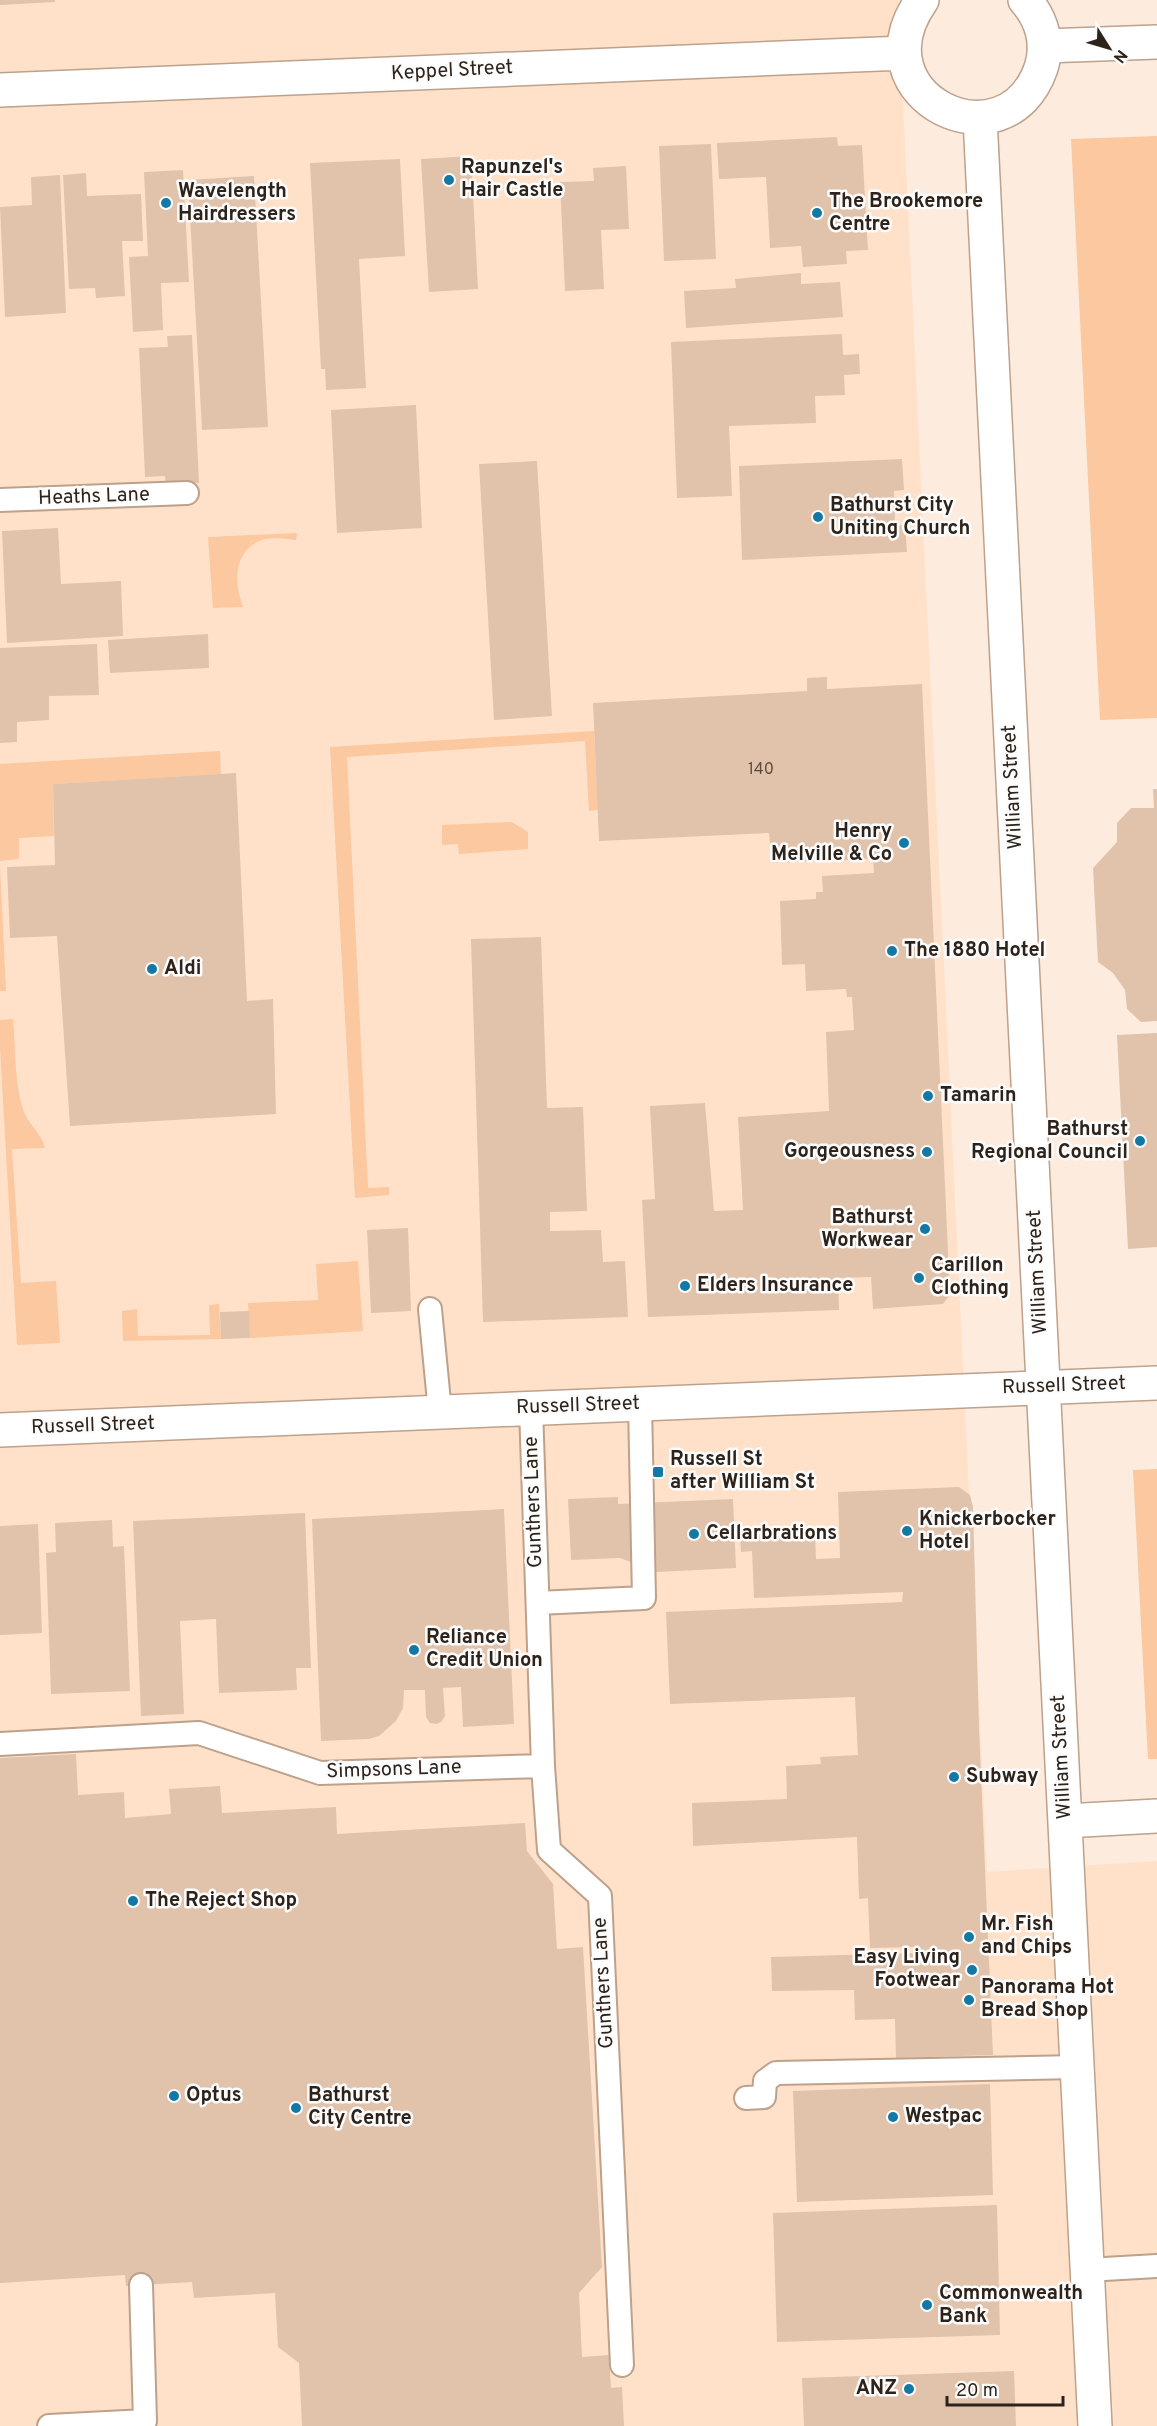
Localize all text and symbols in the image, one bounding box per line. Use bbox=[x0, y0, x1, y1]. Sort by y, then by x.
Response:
north arrow bbox=[1079, 18, 1139, 78]
text: N bbox=[1108, 45, 1131, 66]
street label: Keppel Street bbox=[390, 55, 514, 87]
place label: Rapunzel's Hair Castle bbox=[461, 155, 563, 204]
marker: Rapunzel's Hair Castle bbox=[442, 173, 456, 187]
place label: Wavelength Hairdressers bbox=[178, 179, 296, 228]
place label: The Brookemore Centre bbox=[829, 189, 983, 238]
marker: Wavelength Hairdressers bbox=[159, 196, 173, 210]
marker: The Brookemore Centre bbox=[810, 206, 824, 220]
street label: Heaths Lane bbox=[38, 482, 150, 512]
place label: Bathurst City Uniting Church bbox=[830, 493, 970, 542]
marker: Bathurst City Uniting Church bbox=[811, 510, 825, 524]
street label: William Street bbox=[997, 724, 1029, 850]
house number: 140 bbox=[748, 760, 774, 780]
place label: Henry Melville & Co bbox=[771, 819, 892, 868]
marker: Henry Melville & Co bbox=[897, 836, 911, 850]
place label: The 1880 Hotel bbox=[904, 938, 1045, 964]
marker: The 1880 Hotel bbox=[885, 944, 899, 958]
place label: Aldi bbox=[164, 956, 201, 982]
marker: Aldi bbox=[145, 962, 159, 976]
place label: Tamarin bbox=[940, 1083, 1017, 1109]
marker: Tamarin bbox=[921, 1089, 935, 1103]
place label: Bathurst Regional Council bbox=[971, 1117, 1128, 1166]
marker: Bathurst Regional Council bbox=[1133, 1134, 1147, 1148]
place label: Gorgeousness bbox=[784, 1139, 915, 1165]
marker: Gorgeousness bbox=[920, 1145, 934, 1159]
place label: Bathurst Workwear bbox=[821, 1205, 914, 1254]
street label: William Street bbox=[1022, 1209, 1054, 1335]
marker: Bathurst Workwear bbox=[918, 1222, 932, 1236]
place label: Carillon Clothing bbox=[931, 1253, 1009, 1302]
marker: Carillon Clothing bbox=[912, 1271, 926, 1285]
place label: Elders Insurance bbox=[697, 1273, 854, 1299]
marker: Elders Insurance bbox=[678, 1279, 692, 1293]
street label: Russell Street bbox=[1002, 1371, 1126, 1401]
street label: Russell Street bbox=[516, 1391, 640, 1421]
street label: Russell Street bbox=[31, 1411, 155, 1441]
street label: Gunthers Lane bbox=[519, 1436, 549, 1568]
place label: Russell St after William St bbox=[670, 1447, 815, 1496]
marker: Russell St after William St bbox=[651, 1465, 665, 1479]
place label: Knickerbocker Hotel bbox=[919, 1507, 1056, 1556]
place label: Cellarbrations bbox=[706, 1521, 837, 1547]
marker: Knickerbocker Hotel bbox=[900, 1524, 914, 1538]
marker: Cellarbrations bbox=[687, 1527, 701, 1541]
place label: Reliance Credit Union bbox=[426, 1625, 543, 1674]
marker: Reliance Credit Union bbox=[407, 1643, 421, 1657]
street label: William Street bbox=[1046, 1694, 1078, 1820]
street label: Simpsons Lane bbox=[326, 1755, 462, 1785]
place label: Subway bbox=[966, 1764, 1039, 1790]
marker: Subway bbox=[947, 1770, 961, 1784]
place label: The Reject Shop bbox=[145, 1888, 297, 1914]
marker: The Reject Shop bbox=[126, 1894, 140, 1908]
place label: Mr. Fish and Chips bbox=[981, 1912, 1072, 1961]
street label: Gunthers Lane bbox=[588, 1917, 620, 2049]
marker: Mr. Fish and Chips bbox=[962, 1930, 976, 1944]
place label: Easy Living Footwear bbox=[853, 1945, 961, 1994]
marker: Easy Living Footwear bbox=[965, 1963, 979, 1977]
place label: Panorama Hot Bread Shop bbox=[981, 1975, 1114, 2024]
marker: Panorama Hot Bread Shop bbox=[962, 1993, 976, 2007]
place label: Optus bbox=[186, 2083, 242, 2109]
place label: Bathurst City Centre bbox=[308, 2083, 412, 2132]
marker: Optus bbox=[167, 2089, 181, 2103]
marker: Bathurst City Centre bbox=[289, 2101, 303, 2115]
place label: Westpac bbox=[905, 2104, 982, 2130]
marker: Westpac bbox=[886, 2110, 900, 2124]
place label: Commonwealth Bank bbox=[939, 2281, 1083, 2330]
marker: Commonwealth Bank bbox=[920, 2298, 934, 2312]
scale bar bbox=[947, 2369, 1062, 2407]
place label: ANZ bbox=[856, 2376, 897, 2402]
text: 20 m bbox=[956, 2380, 998, 2403]
marker: ANZ bbox=[902, 2382, 916, 2396]

